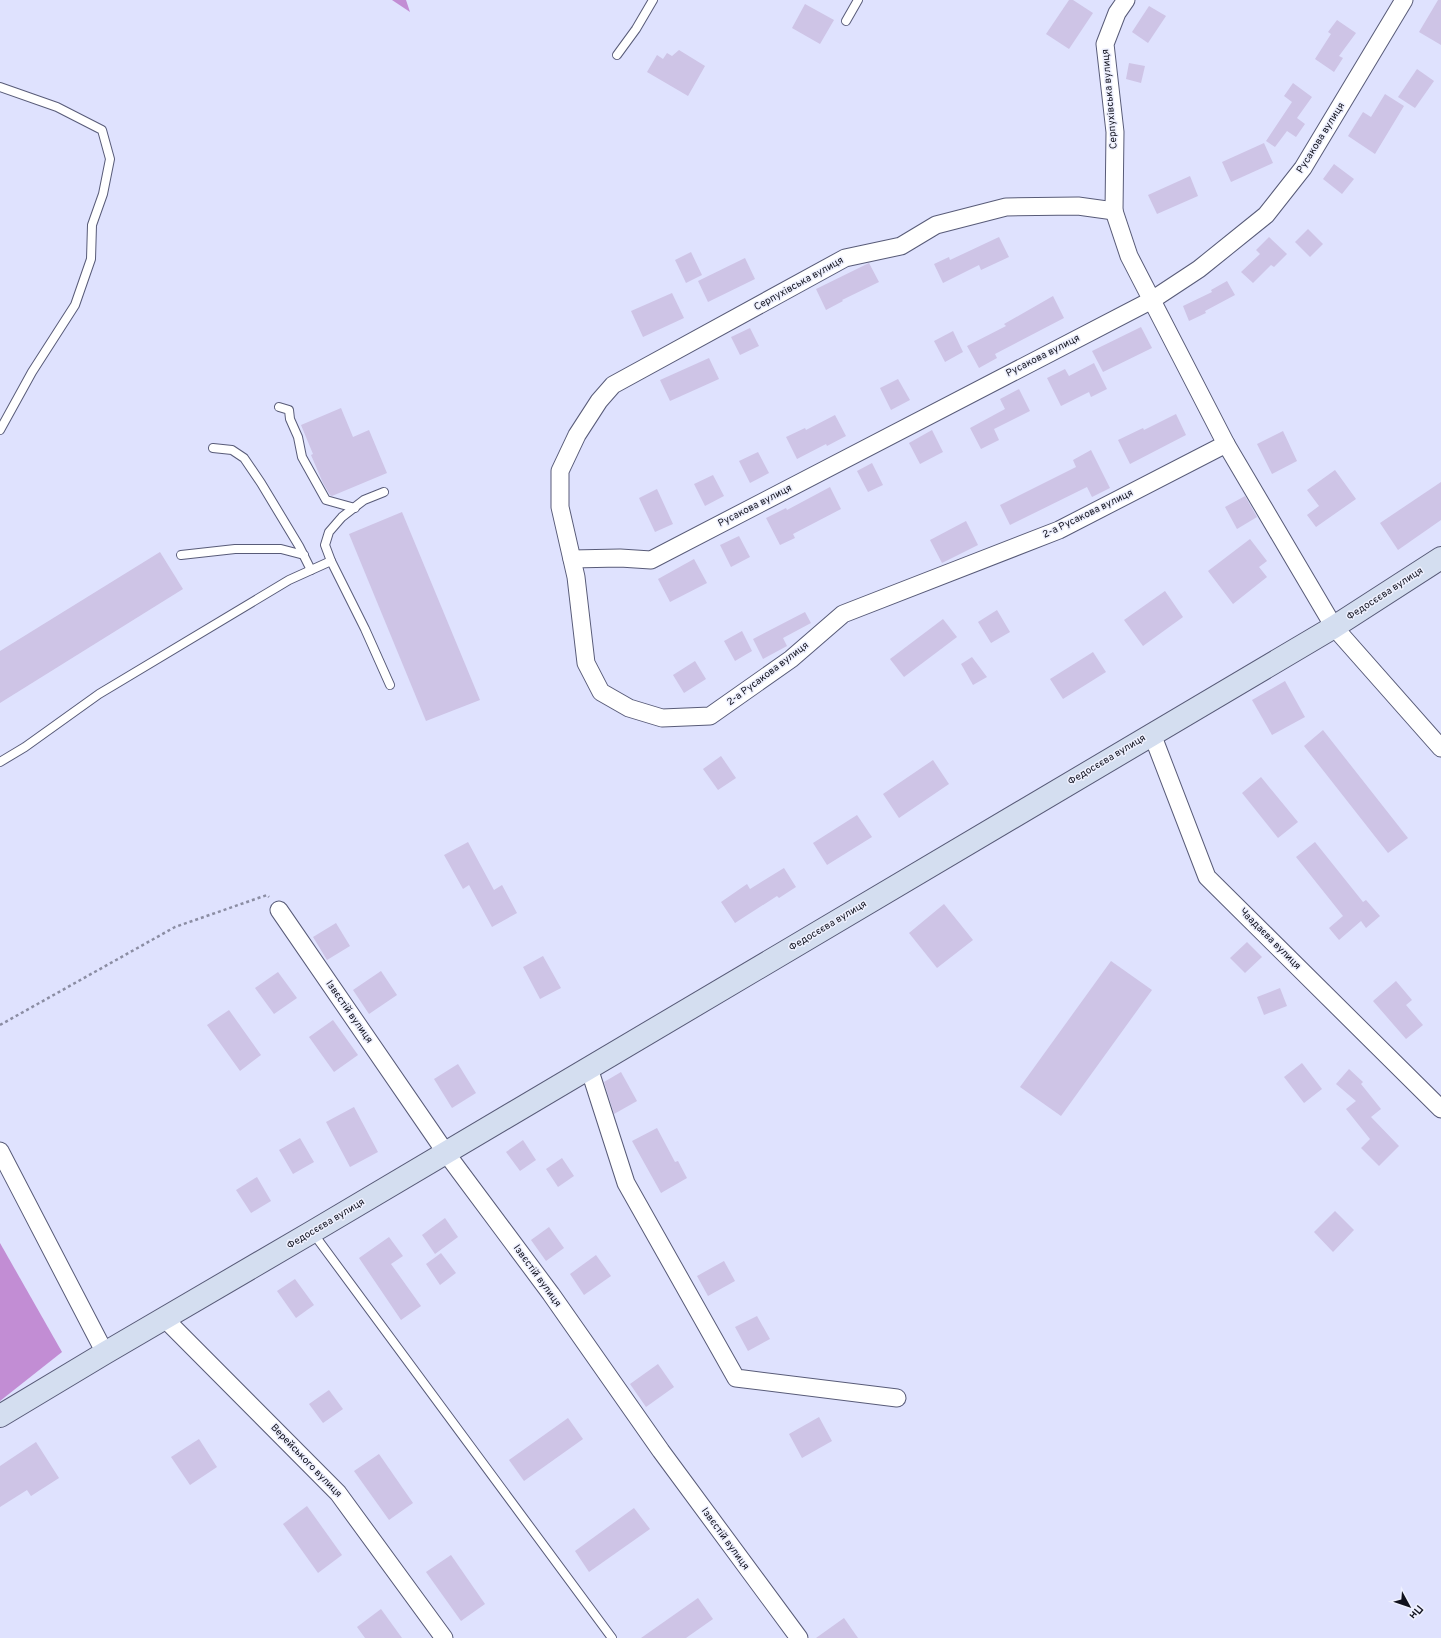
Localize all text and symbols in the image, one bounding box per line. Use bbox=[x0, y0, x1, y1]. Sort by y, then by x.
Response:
street label: Серпухівська вулиця bbox=[1099, 48, 1121, 150]
street label: Русакова вулиця bbox=[1294, 100, 1348, 176]
street label: Серпухівська вулиця bbox=[752, 254, 846, 314]
street label: Русакова вулиця bbox=[1004, 332, 1082, 380]
street label: Русакова вулиця bbox=[716, 482, 794, 530]
street label: 2-а Русакова вулиця bbox=[1041, 486, 1135, 542]
street label: Федосєєва вулиця bbox=[1344, 564, 1426, 624]
street label: 2-а Русакова вулиця bbox=[725, 639, 811, 709]
street label: Федосєєва вулиця bbox=[1066, 732, 1148, 788]
street label: Федосєєва вулиця bbox=[787, 898, 869, 954]
street label: Чаадаєва вулиця bbox=[1236, 905, 1304, 973]
street label: Ізвєстій вулиця bbox=[323, 978, 375, 1046]
street label: Федосєєва вулиця bbox=[285, 1196, 367, 1252]
street label: Ізвєстій вулиця bbox=[510, 1242, 564, 1310]
street label: Верейського вулиця bbox=[268, 1421, 344, 1501]
street label: Ізвєстій вулиця bbox=[698, 1505, 752, 1573]
north arrow bbox=[1389, 1586, 1429, 1626]
text: Пн bbox=[1406, 1602, 1426, 1622]

